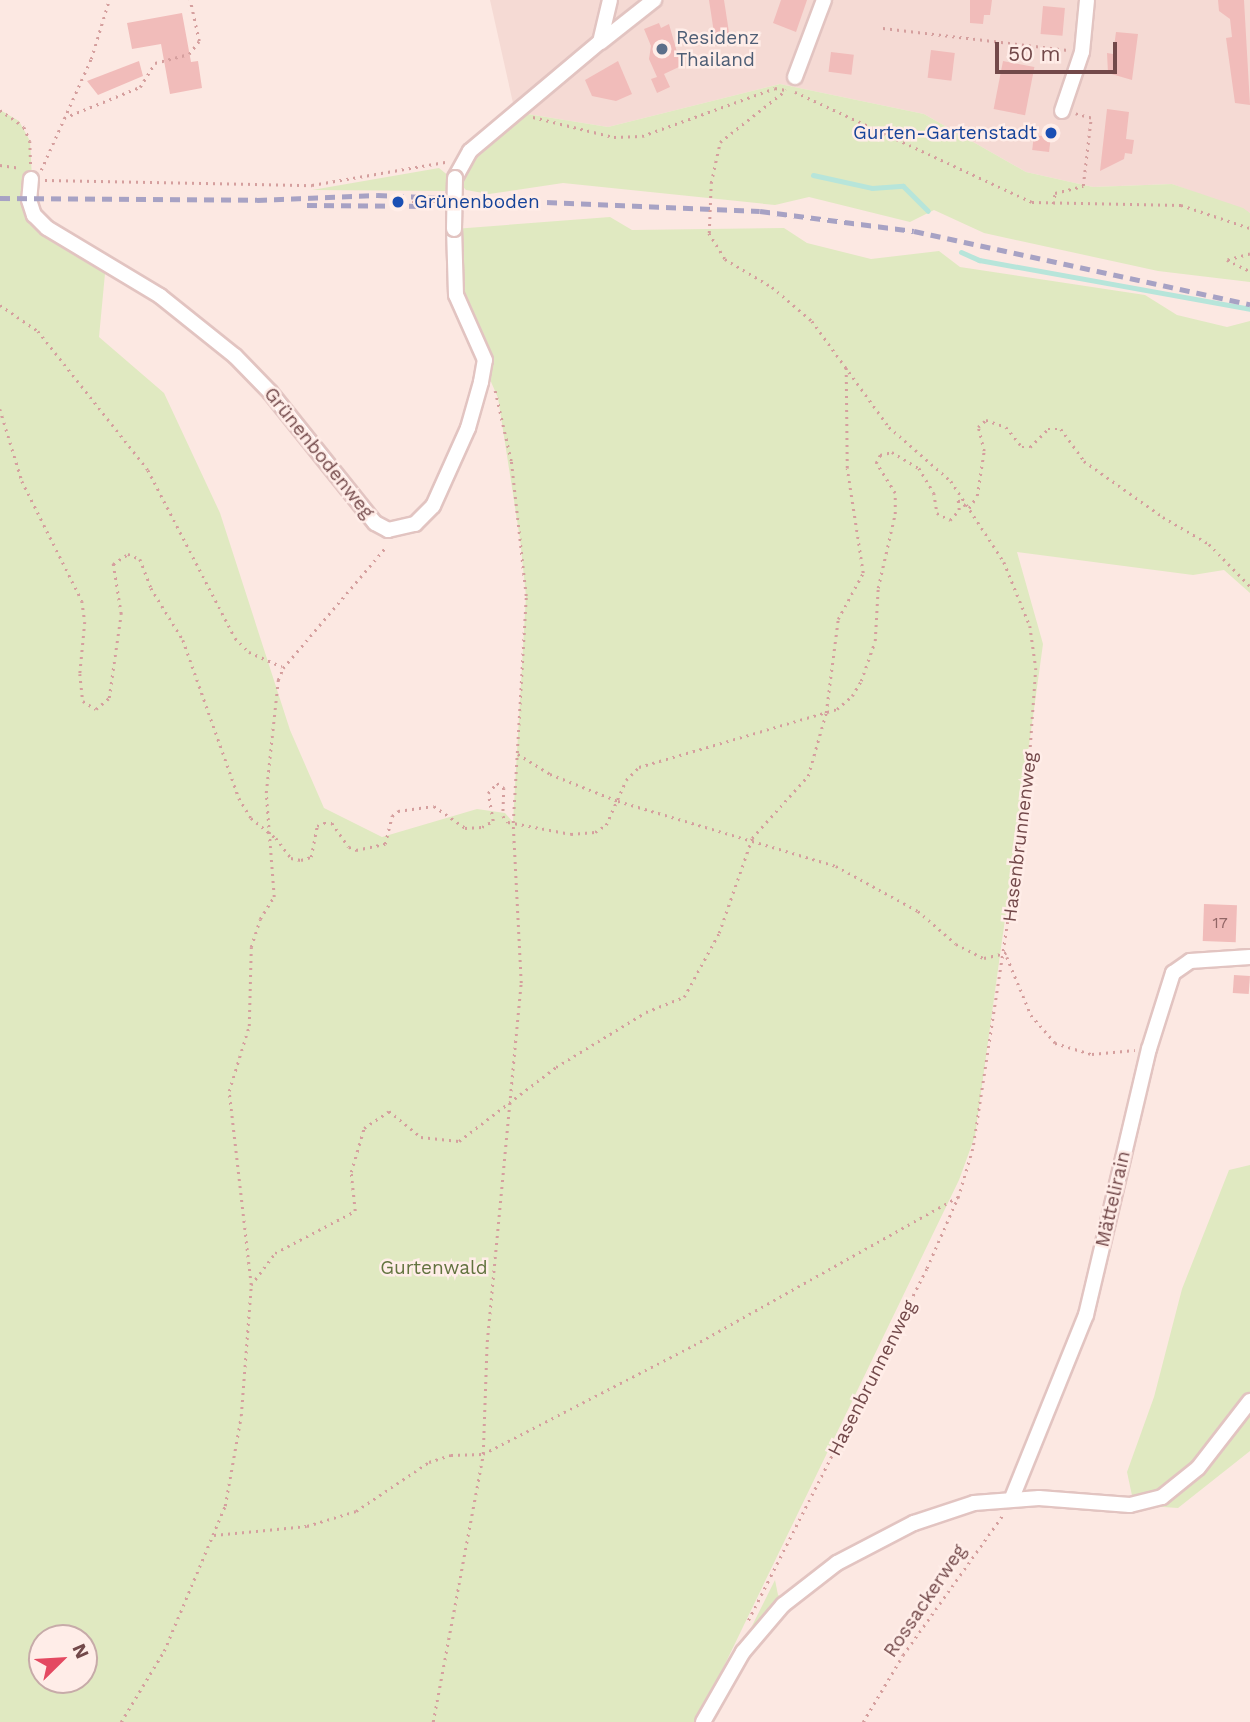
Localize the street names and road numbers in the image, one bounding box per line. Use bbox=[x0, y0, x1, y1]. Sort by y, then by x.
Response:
street label: Grünenbodenweg bbox=[259, 383, 379, 523]
street label: Hasenbrunnenweg bbox=[998, 751, 1042, 923]
street label: Mättelirain bbox=[1091, 1149, 1135, 1249]
street label: Hasenbrunnenweg bbox=[823, 1296, 921, 1460]
street label: Rossackerweg bbox=[879, 1540, 971, 1662]

